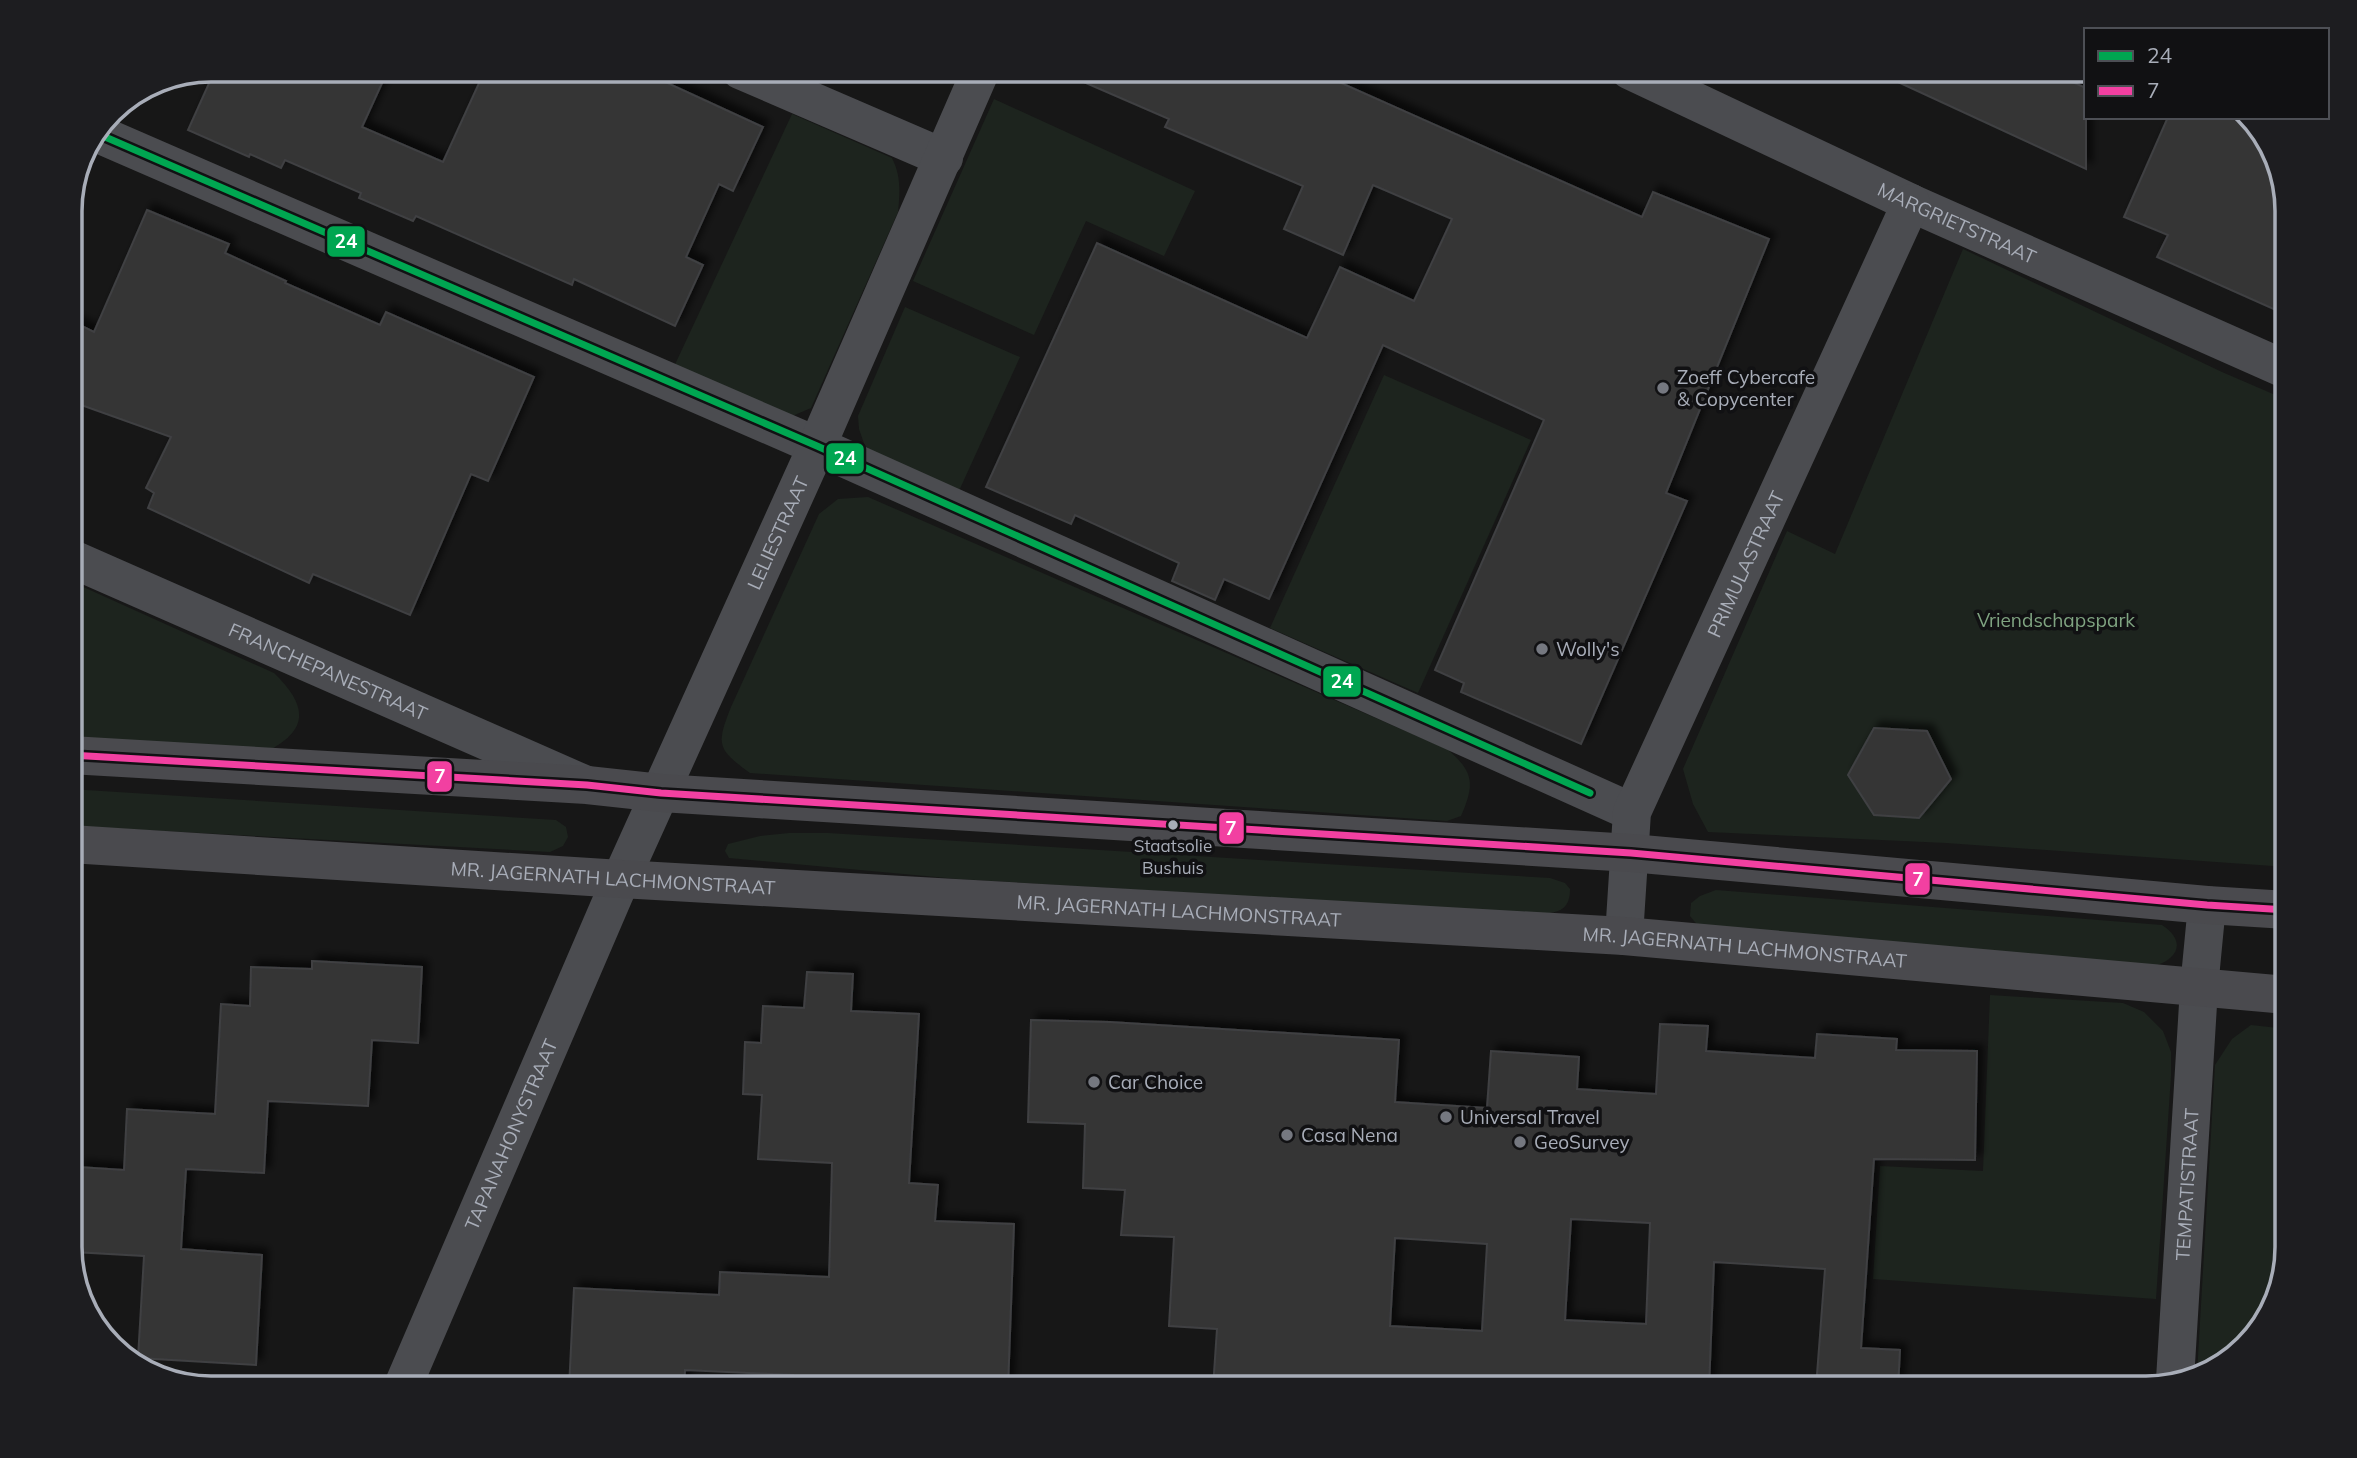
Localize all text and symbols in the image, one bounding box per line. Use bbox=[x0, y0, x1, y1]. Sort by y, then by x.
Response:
legend bbox=[2084, 28, 2329, 119]
text: 24 bbox=[2147, 42, 2173, 68]
text: 7 bbox=[2147, 77, 2160, 103]
street label: MARGRIETSTRAAT bbox=[1874, 177, 2040, 269]
line badge: 24 bbox=[326, 225, 366, 258]
text: 24 bbox=[335, 229, 358, 253]
place label: Zoeff Cybercafe & Copycenter bbox=[1677, 365, 1815, 411]
marker: Zoeff Cybercafe & Copycenter bbox=[1655, 380, 1671, 396]
line badge: 24 bbox=[825, 442, 865, 475]
text: 24 bbox=[834, 446, 857, 470]
street label: LELIESTRAAT bbox=[742, 472, 814, 593]
street label: PRIMULASTRAAT bbox=[1702, 487, 1790, 641]
park label: Vriendschapspark bbox=[1977, 608, 2135, 632]
street label: FRANCHEPANESTRAAT bbox=[225, 617, 432, 726]
place label: Wolly's bbox=[1556, 637, 1620, 661]
marker: Wolly's bbox=[1534, 641, 1550, 657]
line badge: 24 bbox=[1322, 665, 1362, 698]
text: 24 bbox=[1331, 669, 1354, 693]
line badge: 7 bbox=[426, 760, 453, 793]
text: 7 bbox=[434, 764, 446, 788]
line badge: 7 bbox=[1218, 811, 1245, 845]
text: 7 bbox=[1225, 816, 1237, 840]
marker: Staatsolie Bushuis bbox=[1166, 818, 1180, 832]
place label: Staatsolie Bushuis bbox=[1134, 835, 1212, 878]
street label: MR. JAGERNATH LACHMONSTRAAT bbox=[450, 856, 776, 900]
line badge: 7 bbox=[1904, 862, 1931, 896]
text: 7 bbox=[1912, 867, 1924, 891]
street label: MR. JAGERNATH LACHMONSTRAAT bbox=[1016, 890, 1343, 932]
street label: MR. JAGERNATH LACHMONSTRAAT bbox=[1582, 922, 1908, 973]
street label: TAPANAHONYSTRAAT bbox=[459, 1035, 563, 1234]
place label: Car Choice bbox=[1108, 1070, 1203, 1094]
marker: Car Choice bbox=[1086, 1074, 1102, 1090]
place label: Universal Travel bbox=[1460, 1105, 1600, 1129]
street label: TEMPATISTRAAT bbox=[2170, 1107, 2204, 1261]
marker: Universal Travel bbox=[1438, 1109, 1454, 1125]
place label: Casa Nena bbox=[1301, 1123, 1398, 1147]
marker: Casa Nena bbox=[1279, 1127, 1295, 1143]
place label: GeoSurvey bbox=[1534, 1130, 1630, 1154]
marker: GeoSurvey bbox=[1512, 1134, 1528, 1150]

